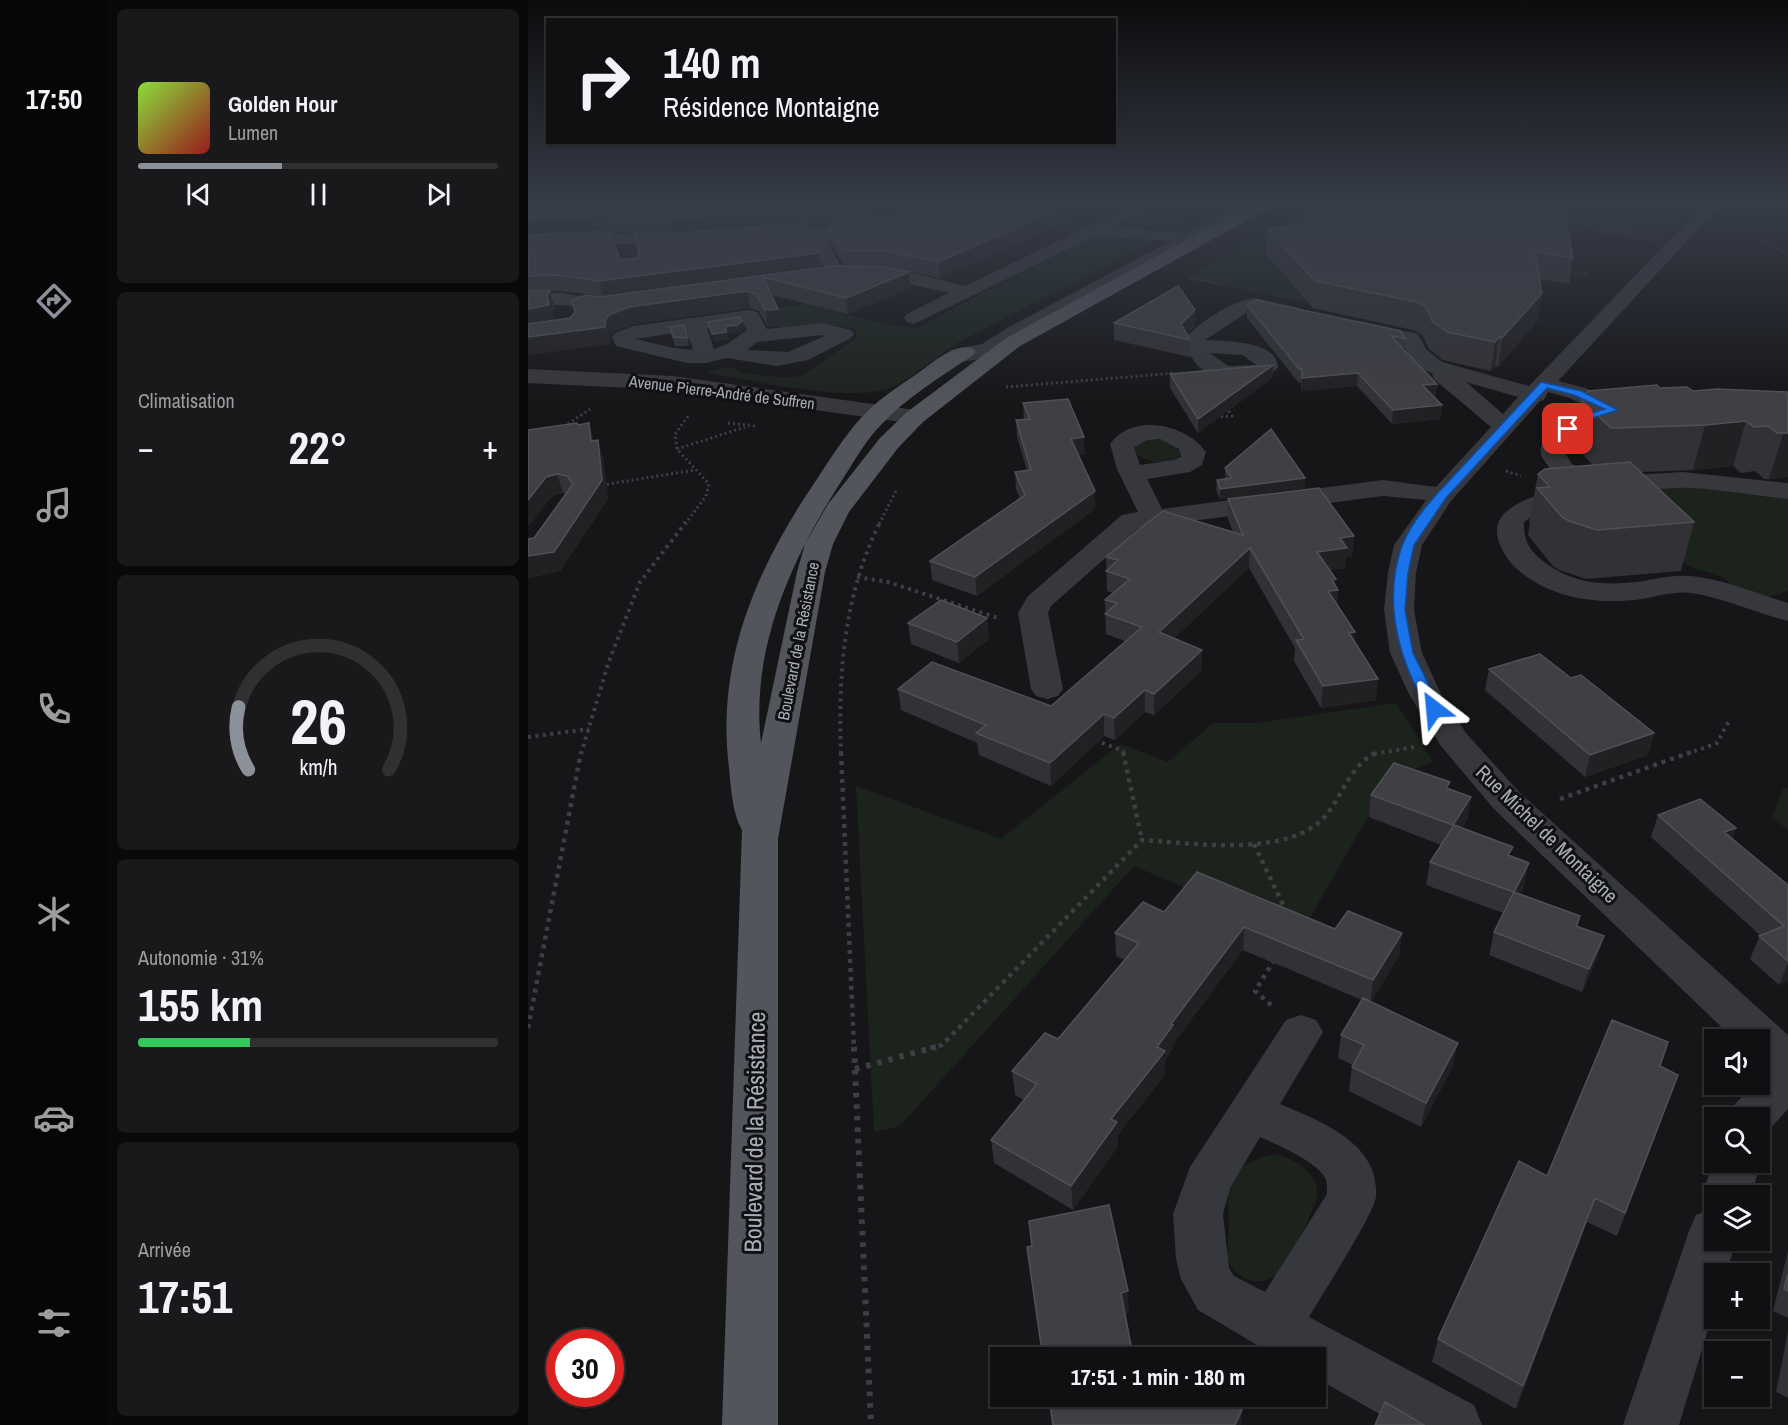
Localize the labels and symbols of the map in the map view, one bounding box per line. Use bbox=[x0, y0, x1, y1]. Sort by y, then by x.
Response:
street label: Avenue Pierre-André de Suffren bbox=[627, 370, 816, 414]
pin bbox=[1542, 403, 1593, 454]
street label: Boulevard de la Résistance bbox=[772, 560, 824, 722]
position arrow bbox=[1402, 677, 1466, 741]
street label: Rue Michel de Montaigne bbox=[1470, 759, 1624, 909]
street label: Boulevard de la Résistance bbox=[736, 1011, 772, 1253]
speed limit sign: 30 bbox=[546, 1329, 624, 1407]

